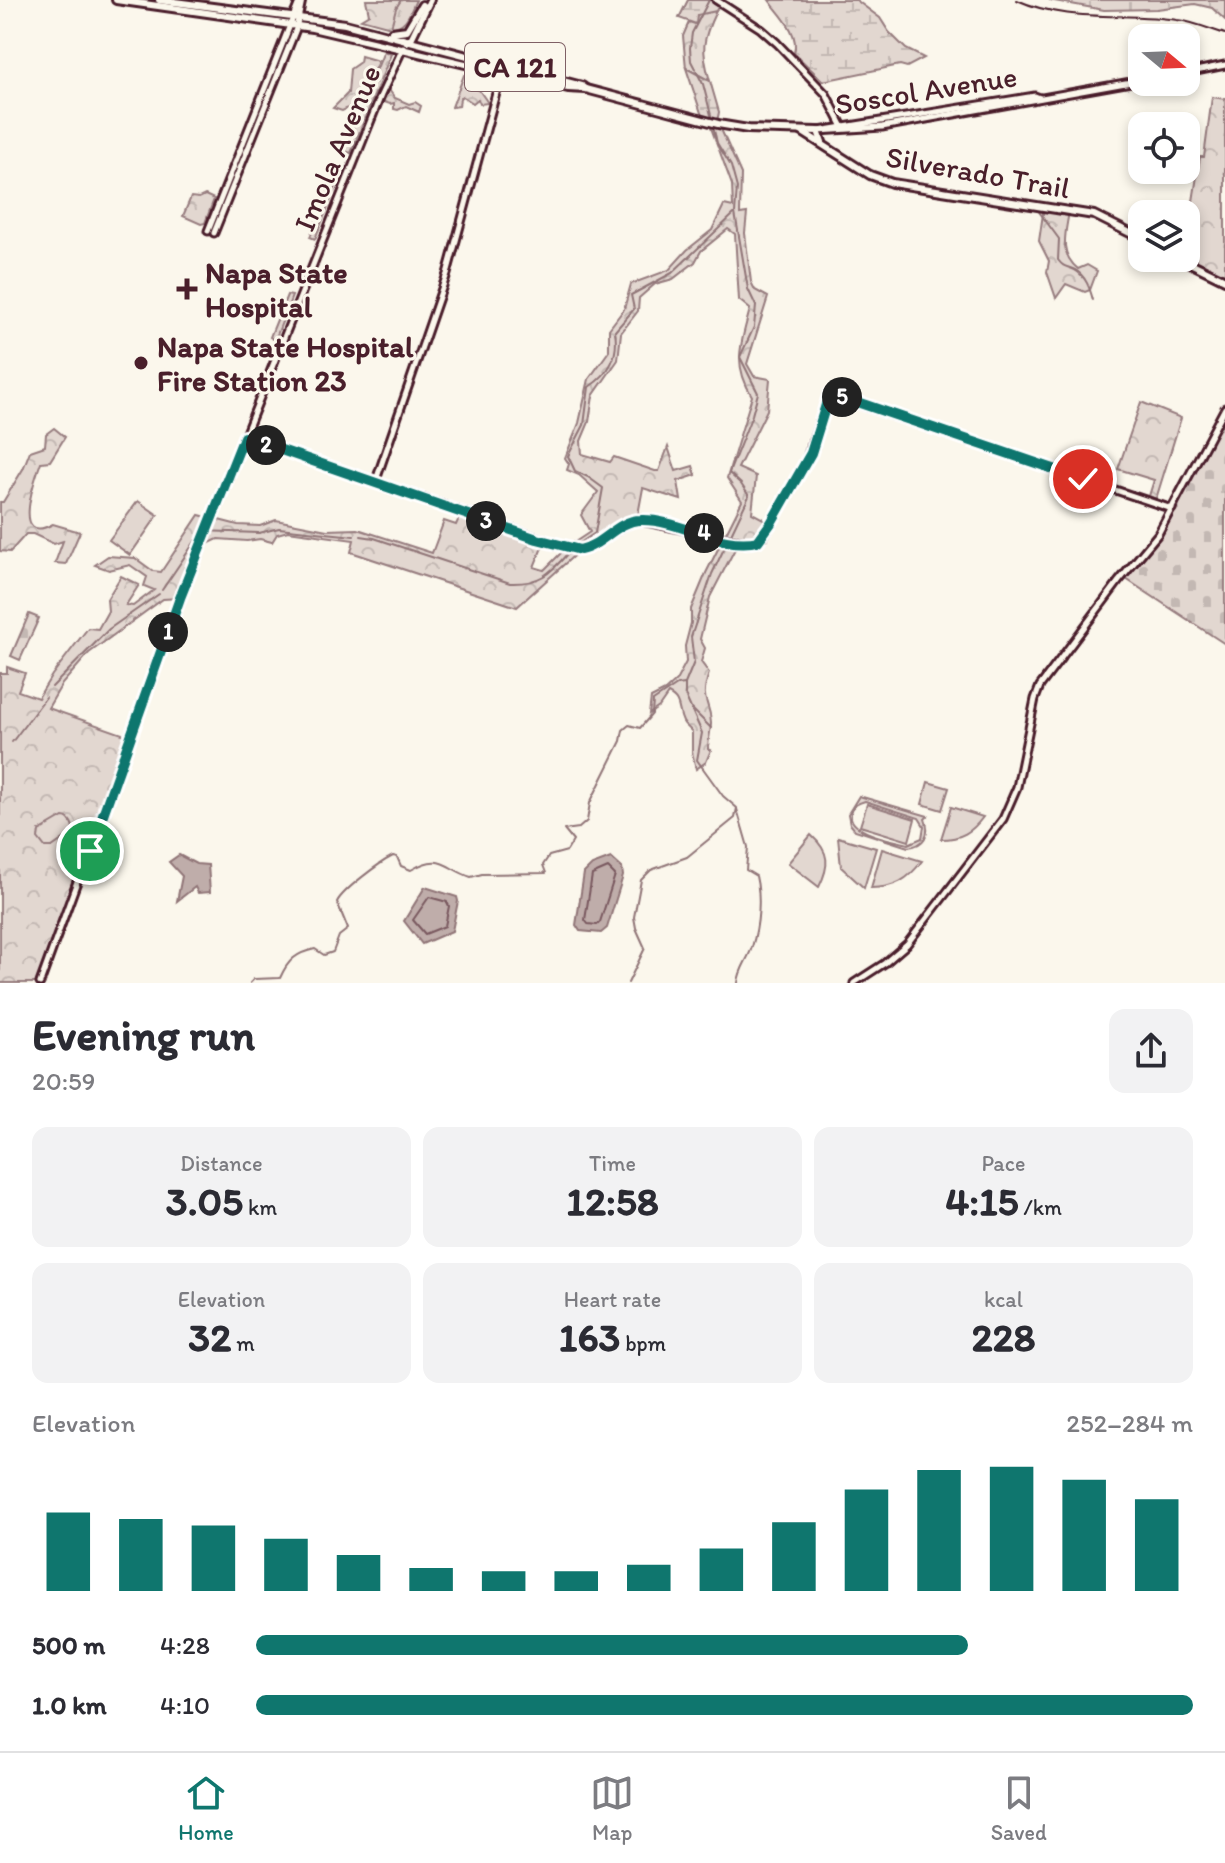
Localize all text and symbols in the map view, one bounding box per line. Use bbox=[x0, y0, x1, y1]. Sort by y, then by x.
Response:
north arrow bbox=[1128, 24, 1200, 96]
map controls bbox=[1128, 24, 1200, 272]
road number: CA 121 bbox=[465, 43, 565, 91]
street label: Soscol Avenue bbox=[832, 57, 1020, 123]
street label: Imola Avenue bbox=[285, 59, 389, 237]
button: locate bbox=[1128, 112, 1200, 184]
street label: Silverado Trail bbox=[883, 138, 1073, 206]
button: layers bbox=[1128, 200, 1200, 272]
place label: Napa State Hospital bbox=[205, 254, 348, 325]
marker: Napa State Hospital bbox=[176, 278, 198, 300]
place label: Napa State Hospital Fire Station 23 bbox=[157, 328, 414, 399]
marker: Napa State Hospital Fire Station 23 bbox=[132, 354, 150, 372]
pin: 5 bbox=[822, 377, 862, 417]
text: 5 bbox=[836, 383, 848, 410]
pin: 2 bbox=[246, 425, 286, 465]
text: 2 bbox=[260, 431, 272, 458]
pin bbox=[1049, 445, 1117, 513]
icon: check bbox=[1061, 457, 1105, 501]
pin: 3 bbox=[466, 501, 506, 541]
text: 3 bbox=[480, 507, 492, 534]
pin: 4 bbox=[684, 513, 724, 553]
text: 4 bbox=[697, 519, 711, 546]
pin: 1 bbox=[148, 612, 188, 652]
text: 1 bbox=[163, 618, 173, 645]
pin bbox=[56, 817, 124, 885]
icon: arrive bbox=[68, 829, 112, 873]
text: Evening run bbox=[32, 1008, 255, 1061]
button: share bbox=[1109, 1009, 1193, 1093]
text: 20:59 bbox=[32, 1065, 95, 1097]
text: Distance bbox=[180, 1150, 263, 1177]
text: Time bbox=[589, 1150, 636, 1177]
text: Pace bbox=[981, 1150, 1026, 1177]
text: 3.05 bbox=[166, 1177, 243, 1225]
text: 12:58 bbox=[566, 1177, 659, 1225]
text: 4:15 bbox=[945, 1177, 1019, 1225]
text: km bbox=[243, 1194, 277, 1221]
text: /km bbox=[1019, 1194, 1062, 1221]
text: Elevation bbox=[178, 1286, 265, 1313]
text: Heart rate bbox=[564, 1286, 661, 1313]
text: kcal bbox=[984, 1286, 1023, 1313]
text: 32 bbox=[188, 1313, 231, 1361]
text: 163 bbox=[559, 1313, 620, 1361]
text: 228 bbox=[972, 1313, 1036, 1361]
text: m bbox=[231, 1330, 255, 1357]
text: bpm bbox=[620, 1330, 666, 1357]
text: Elevation bbox=[32, 1407, 135, 1439]
text: 252–284 m bbox=[1066, 1407, 1193, 1439]
text: 500 m bbox=[32, 1629, 105, 1661]
text: 4:28 bbox=[160, 1629, 210, 1661]
text: 1.0 km bbox=[32, 1689, 107, 1721]
text: 4:10 bbox=[160, 1689, 210, 1721]
tab: Home bbox=[178, 1771, 234, 1846]
tab: Map bbox=[590, 1771, 634, 1846]
tab: Saved bbox=[991, 1771, 1047, 1846]

